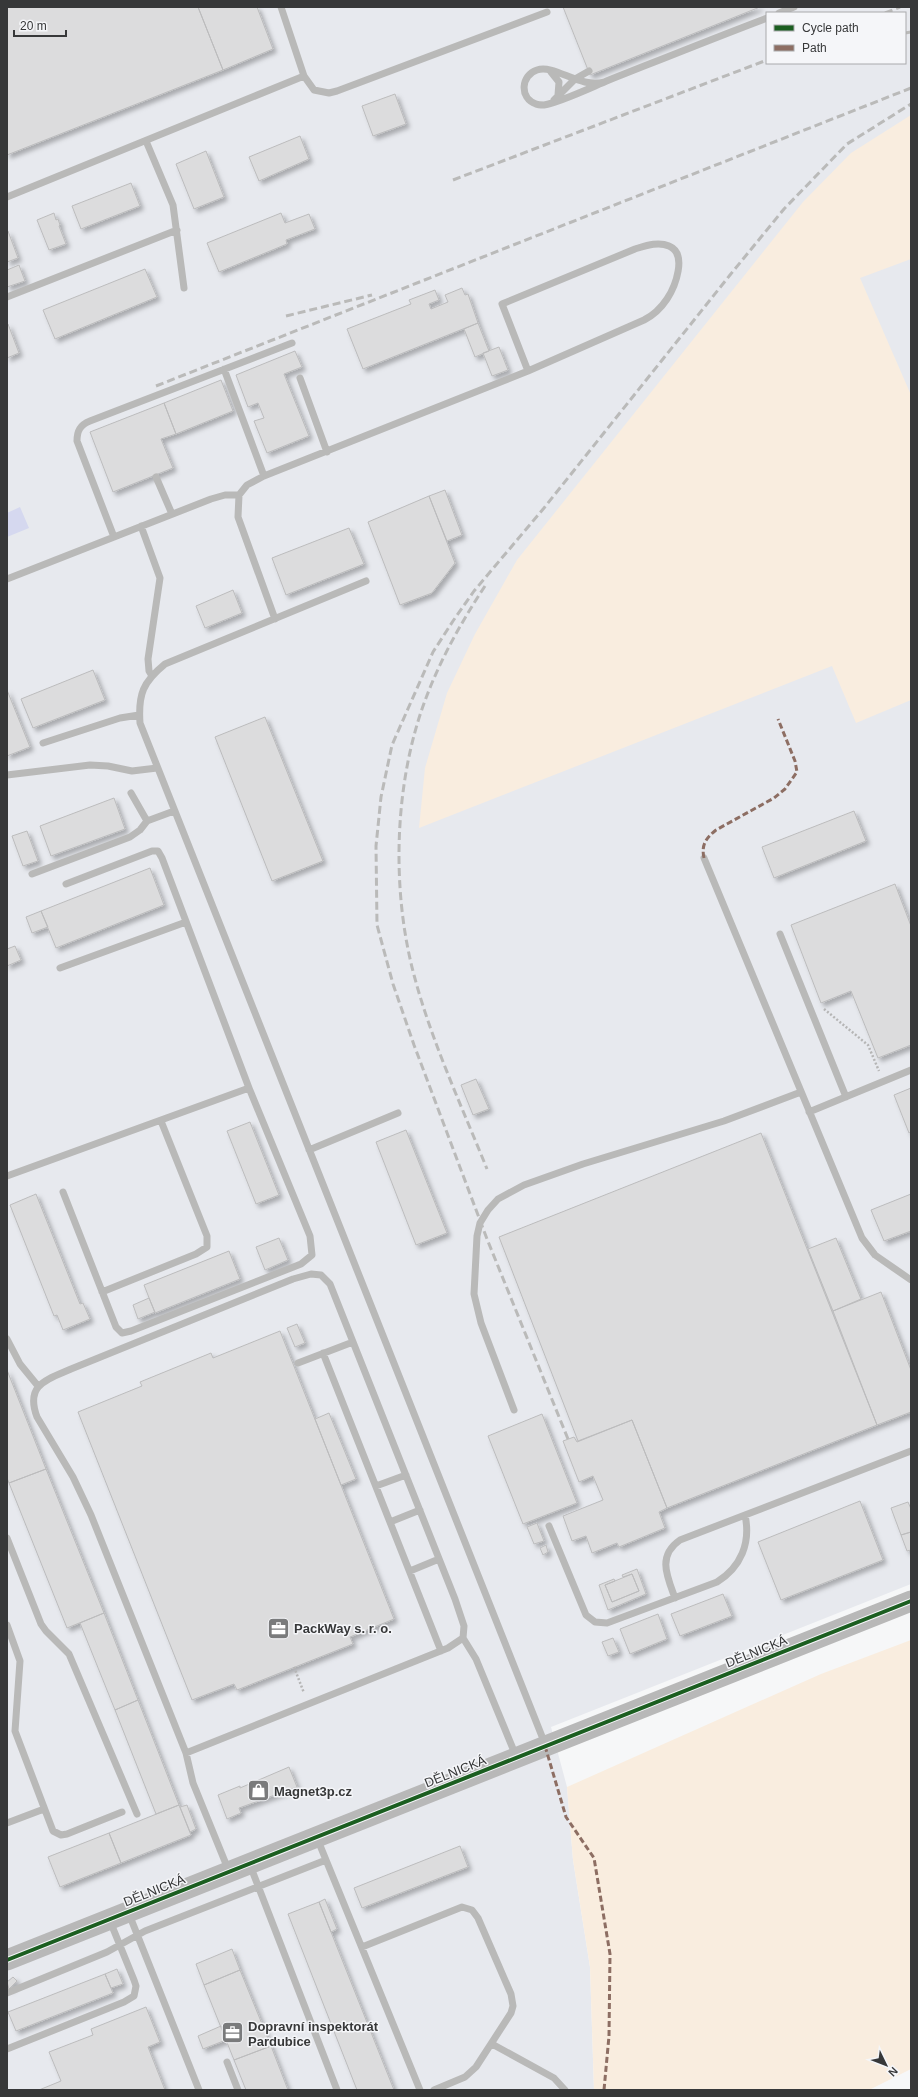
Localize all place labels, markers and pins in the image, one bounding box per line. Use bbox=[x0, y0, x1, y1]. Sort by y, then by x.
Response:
office icon: PackWay s. r. o. bbox=[265, 1615, 291, 1641]
place label: PackWay s. r. o. bbox=[294, 1621, 392, 1636]
shop icon: Magnet3p.cz bbox=[246, 1778, 272, 1804]
place label: Magnet3p.cz bbox=[274, 1784, 353, 1799]
place label: Dopravní inspektorát Pardubice bbox=[248, 2019, 379, 2049]
office icon: Dopravní inspektorát Pardubice bbox=[219, 2020, 245, 2046]

